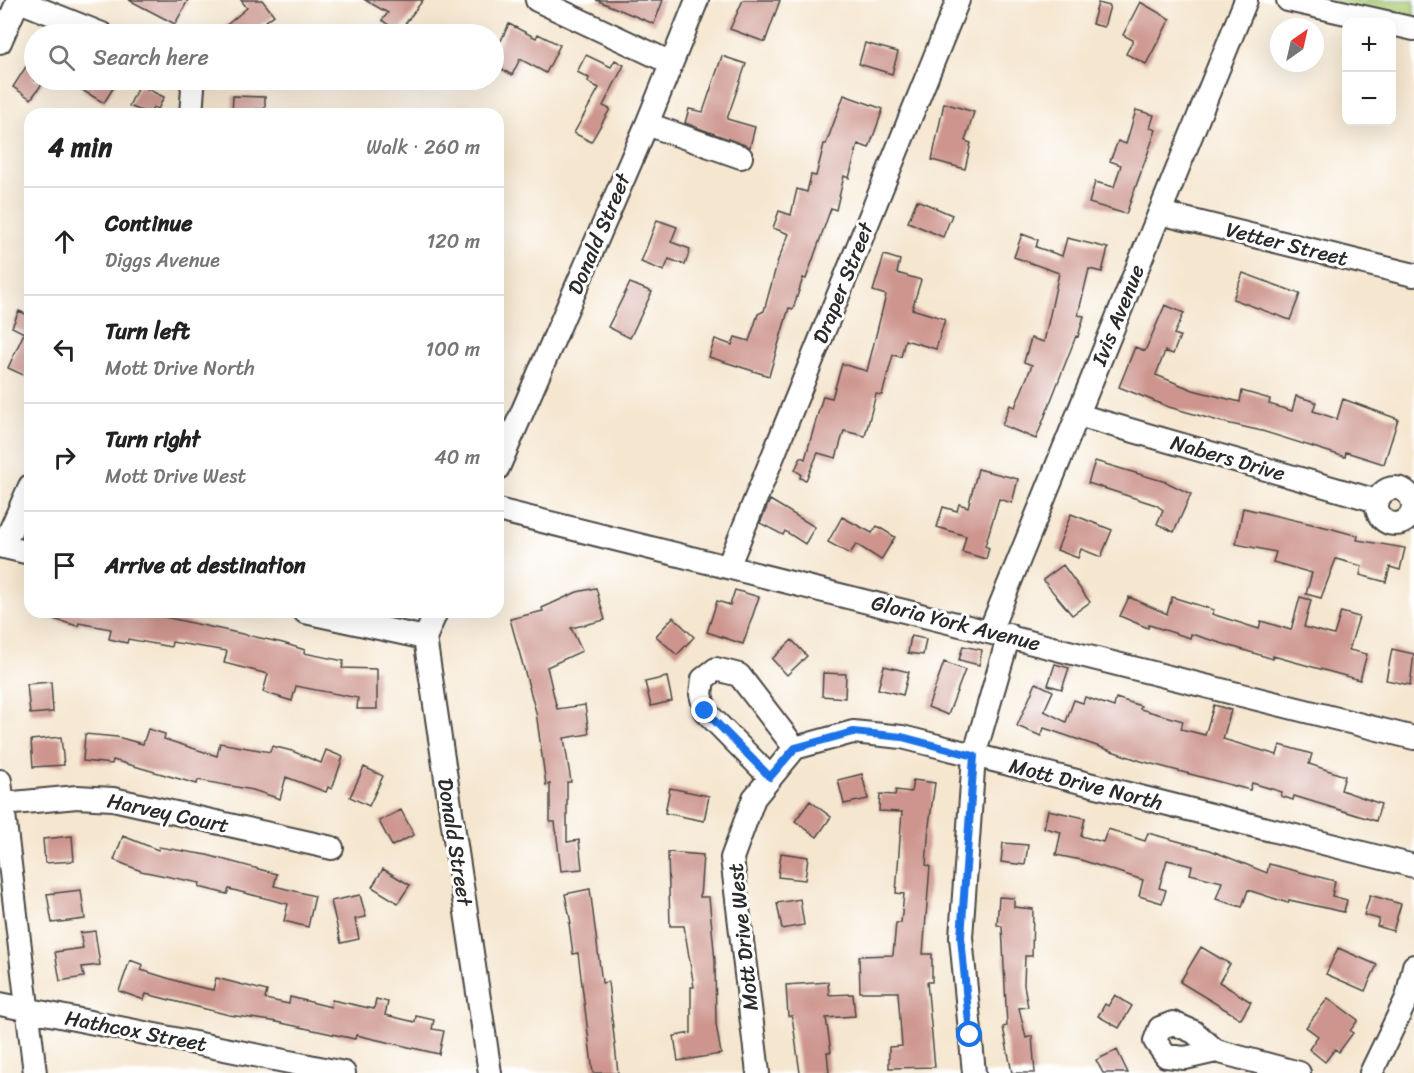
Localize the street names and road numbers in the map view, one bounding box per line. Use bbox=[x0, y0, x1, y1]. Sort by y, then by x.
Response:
street label: Donald Street bbox=[556, 166, 642, 301]
street label: Vetter Street bbox=[1222, 210, 1352, 278]
street label: Draper Street bbox=[801, 215, 885, 349]
street label: Ivis Avenue bbox=[1080, 258, 1156, 372]
street label: Nabers Drive bbox=[1166, 424, 1290, 493]
street label: Gloria York Avenue bbox=[867, 584, 1045, 662]
street label: Mott Drive North bbox=[1005, 747, 1167, 821]
street label: Donald Street bbox=[426, 776, 484, 910]
street label: Harvey Court bbox=[104, 782, 232, 844]
street label: Mott Drive West bbox=[716, 861, 770, 1013]
street label: Hathcox Street bbox=[62, 999, 210, 1063]

